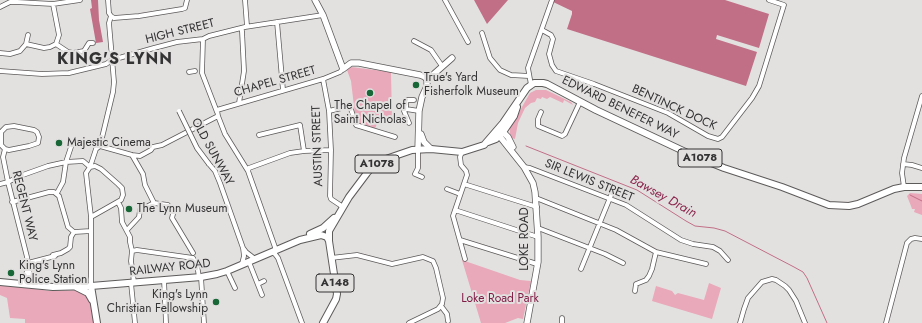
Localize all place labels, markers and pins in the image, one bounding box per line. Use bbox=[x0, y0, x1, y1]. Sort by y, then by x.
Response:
place label: True's Yard Fisherfolk Museum bbox=[424, 71, 519, 99]
marker: True's Yard Fisherfolk Museum bbox=[411, 80, 421, 90]
marker: The Chapel of Saint Nicholas bbox=[365, 88, 375, 98]
place label: The Chapel of Saint Nicholas bbox=[334, 99, 406, 127]
place label: Majestic Cinema bbox=[67, 136, 151, 150]
marker: Majestic Cinema bbox=[54, 138, 64, 148]
place label: The Lynn Museum bbox=[137, 202, 228, 216]
marker: The Lynn Museum bbox=[124, 204, 134, 214]
place label: King's Lynn Police Station bbox=[19, 259, 87, 287]
marker: King's Lynn Police Station bbox=[6, 268, 16, 278]
place label: King's Lynn Christian Fellowship bbox=[107, 288, 208, 316]
marker: King's Lynn Christian Fellowship bbox=[211, 297, 221, 307]

